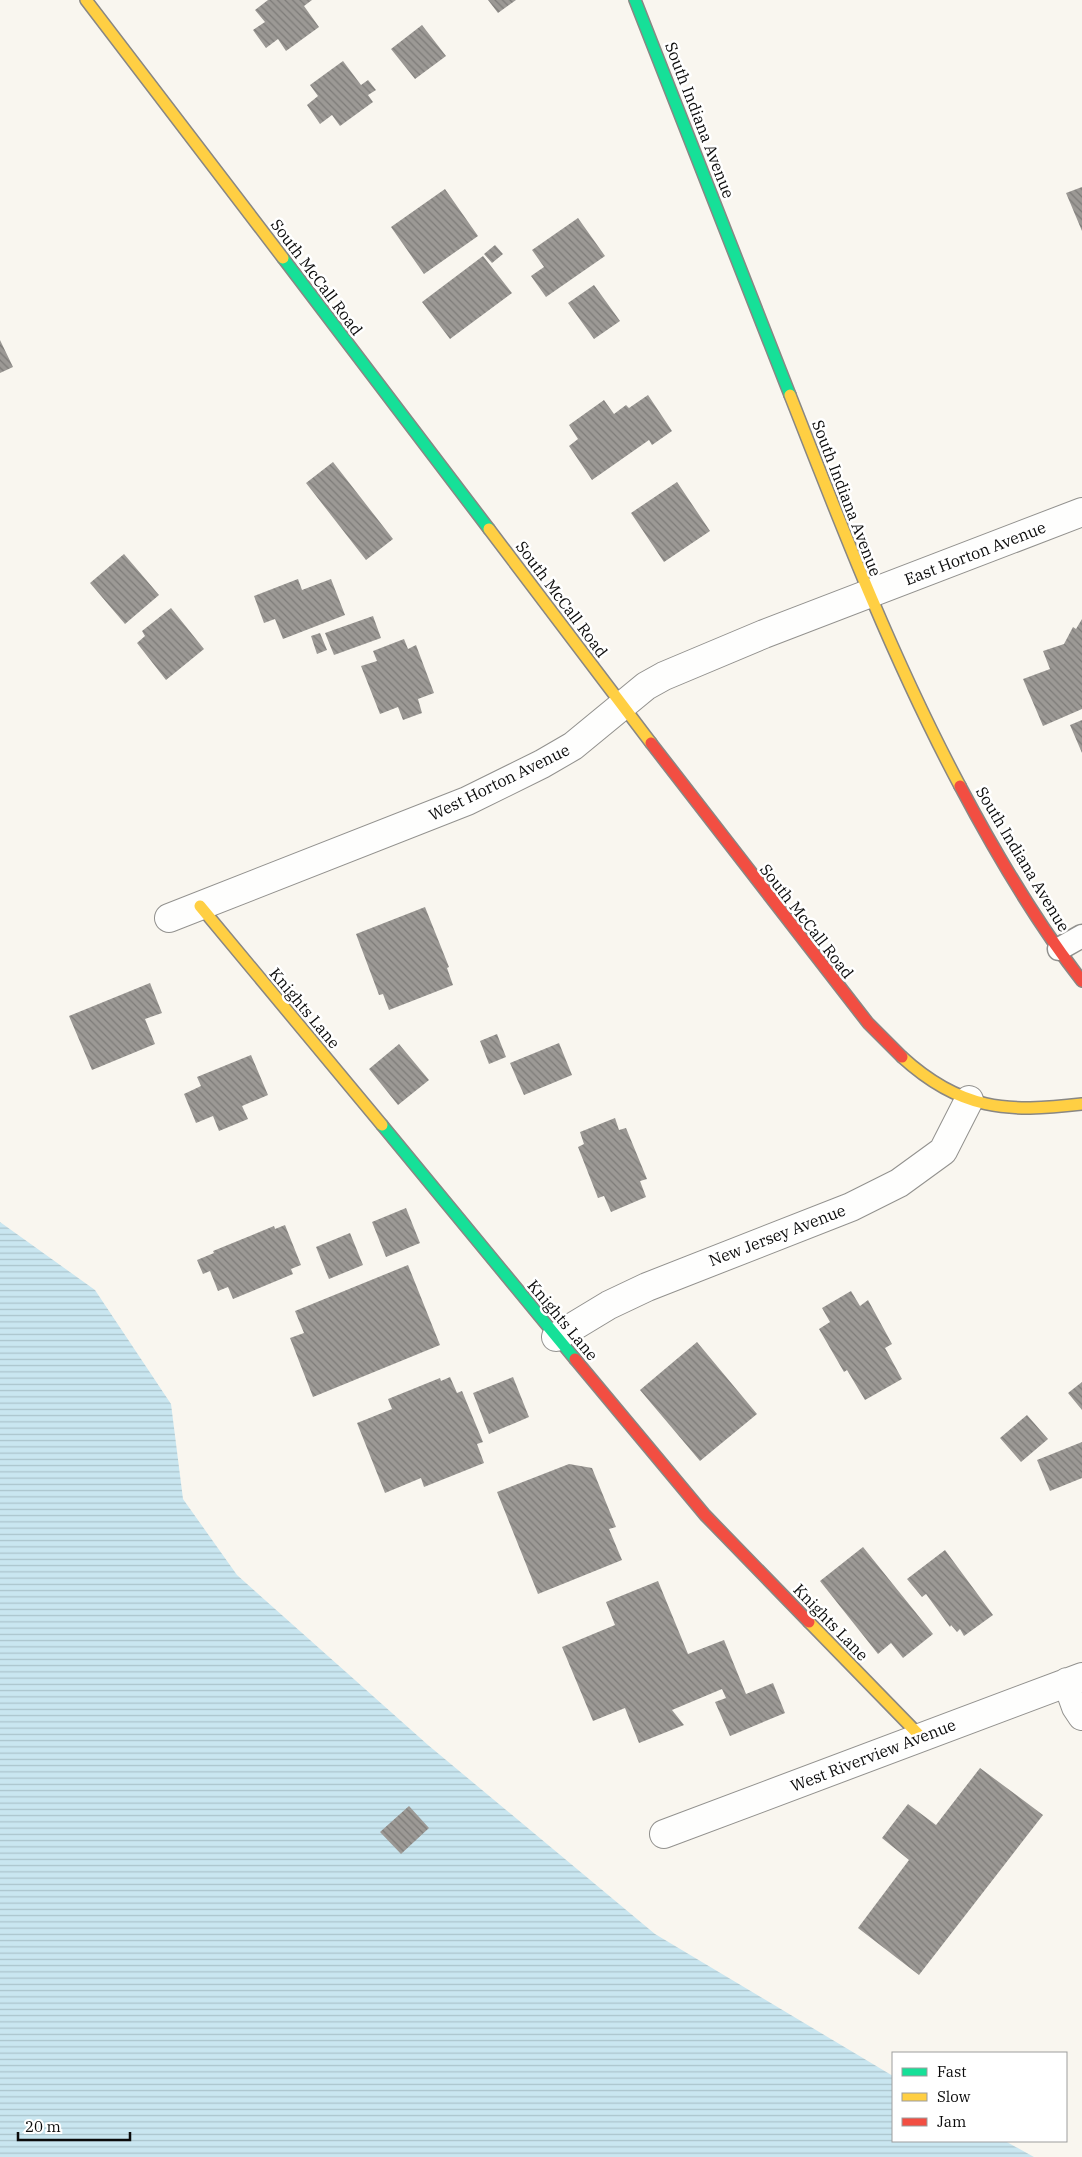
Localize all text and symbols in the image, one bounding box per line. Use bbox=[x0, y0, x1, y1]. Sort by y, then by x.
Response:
street label: South Indiana Avenue bbox=[661, 39, 739, 201]
street label: South McCall Road bbox=[267, 215, 367, 339]
street label: South Indiana Avenue bbox=[808, 417, 886, 579]
street label: East Horton Avenue bbox=[902, 517, 1048, 589]
street label: South McCall Road bbox=[512, 537, 612, 661]
street label: West Horton Avenue bbox=[425, 739, 573, 825]
street label: South Indiana Avenue bbox=[972, 783, 1074, 935]
street label: South McCall Road bbox=[756, 860, 858, 983]
street label: Knights Lane bbox=[265, 964, 345, 1052]
street label: New Jersey Avenue bbox=[706, 1200, 848, 1270]
street label: Knights Lane bbox=[523, 1276, 603, 1364]
street label: Knights Lane bbox=[789, 1579, 873, 1665]
street label: West Riverview Avenue bbox=[788, 1714, 958, 1796]
legend bbox=[892, 2052, 1067, 2142]
text: Fast bbox=[937, 2062, 967, 2081]
text: Slow bbox=[937, 2087, 971, 2106]
scale bar bbox=[18, 2110, 130, 2142]
text: Jam bbox=[937, 2112, 966, 2131]
text: 20 m bbox=[25, 2117, 61, 2136]

